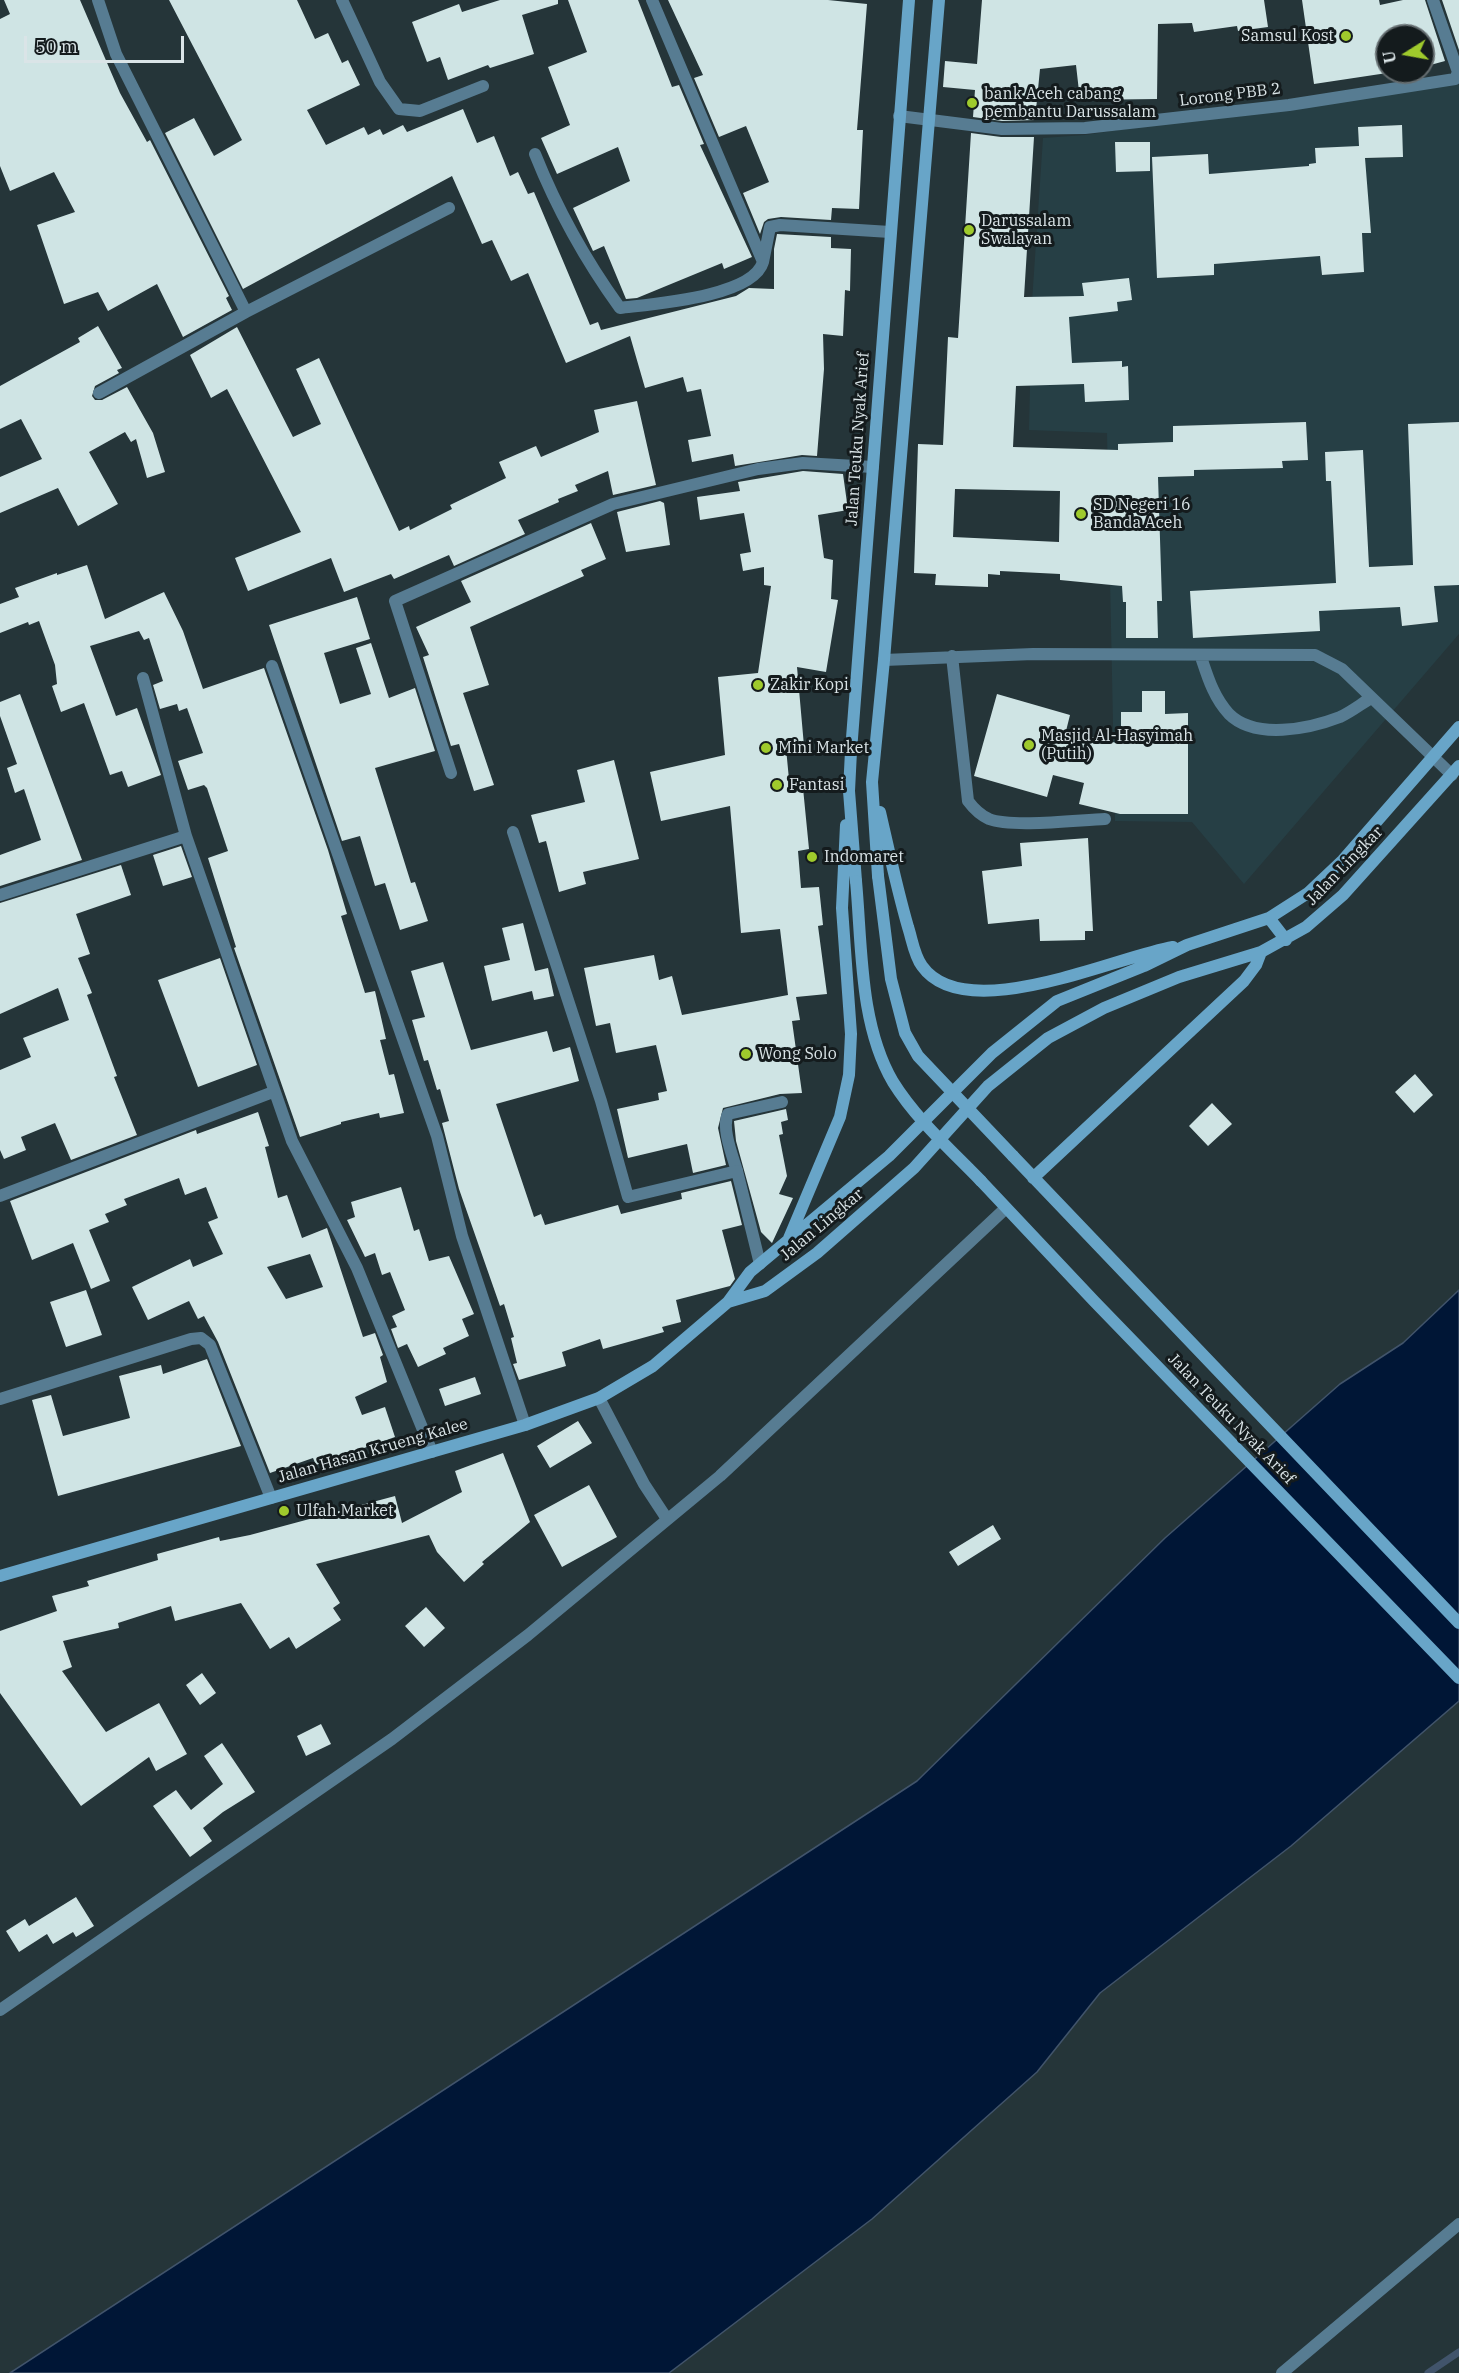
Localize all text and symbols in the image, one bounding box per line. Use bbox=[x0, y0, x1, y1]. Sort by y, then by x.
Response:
scale bar bbox=[27, 24, 188, 62]
north arrow bbox=[1375, 24, 1435, 84]
place label: Samsul Kost bbox=[1241, 26, 1334, 46]
marker: Samsul Kost bbox=[1339, 29, 1353, 43]
text: 50 m bbox=[35, 35, 78, 58]
text: U bbox=[1378, 49, 1400, 65]
street label: Lorong PBB 2 bbox=[1178, 79, 1282, 111]
place label: bank Aceh cabang pembantu Darussalam bbox=[984, 84, 1156, 122]
marker: bank Aceh cabang pembantu Darussalam bbox=[965, 96, 979, 110]
place label: Darussalam Swalayan bbox=[981, 211, 1071, 249]
marker: Darussalam Swalayan bbox=[962, 223, 976, 237]
street label: Jalan Teuku Nyak Arief bbox=[842, 351, 874, 527]
place label: SD Negeri 16 Banda Aceh bbox=[1093, 495, 1191, 533]
marker: SD Negeri 16 Banda Aceh bbox=[1074, 507, 1088, 521]
place label: Zakir Kopi bbox=[770, 675, 849, 695]
marker: Zakir Kopi bbox=[751, 678, 765, 692]
place label: Masjid Al-Hasyimah (Putih) bbox=[1041, 726, 1193, 764]
place label: Mini Market bbox=[778, 738, 869, 758]
marker: Masjid Al-Hasyimah (Putih) bbox=[1022, 738, 1036, 752]
marker: Mini Market bbox=[759, 741, 773, 755]
place label: Fantasi bbox=[789, 775, 845, 795]
marker: Fantasi bbox=[770, 778, 784, 792]
street label: Jalan Lingkar bbox=[1303, 823, 1387, 909]
place label: Indomaret bbox=[824, 847, 904, 867]
marker: Indomaret bbox=[805, 850, 819, 864]
place label: Wong Solo bbox=[758, 1044, 837, 1064]
marker: Wong Solo bbox=[739, 1047, 753, 1061]
street label: Jalan Lingkar bbox=[777, 1185, 867, 1265]
street label: Jalan Teuku Nyak Arief bbox=[1164, 1350, 1298, 1488]
street label: Jalan Hasan Krueng Kalee bbox=[276, 1415, 470, 1487]
place label: Ulfah Market bbox=[296, 1501, 394, 1521]
marker: Ulfah Market bbox=[277, 1504, 291, 1518]

